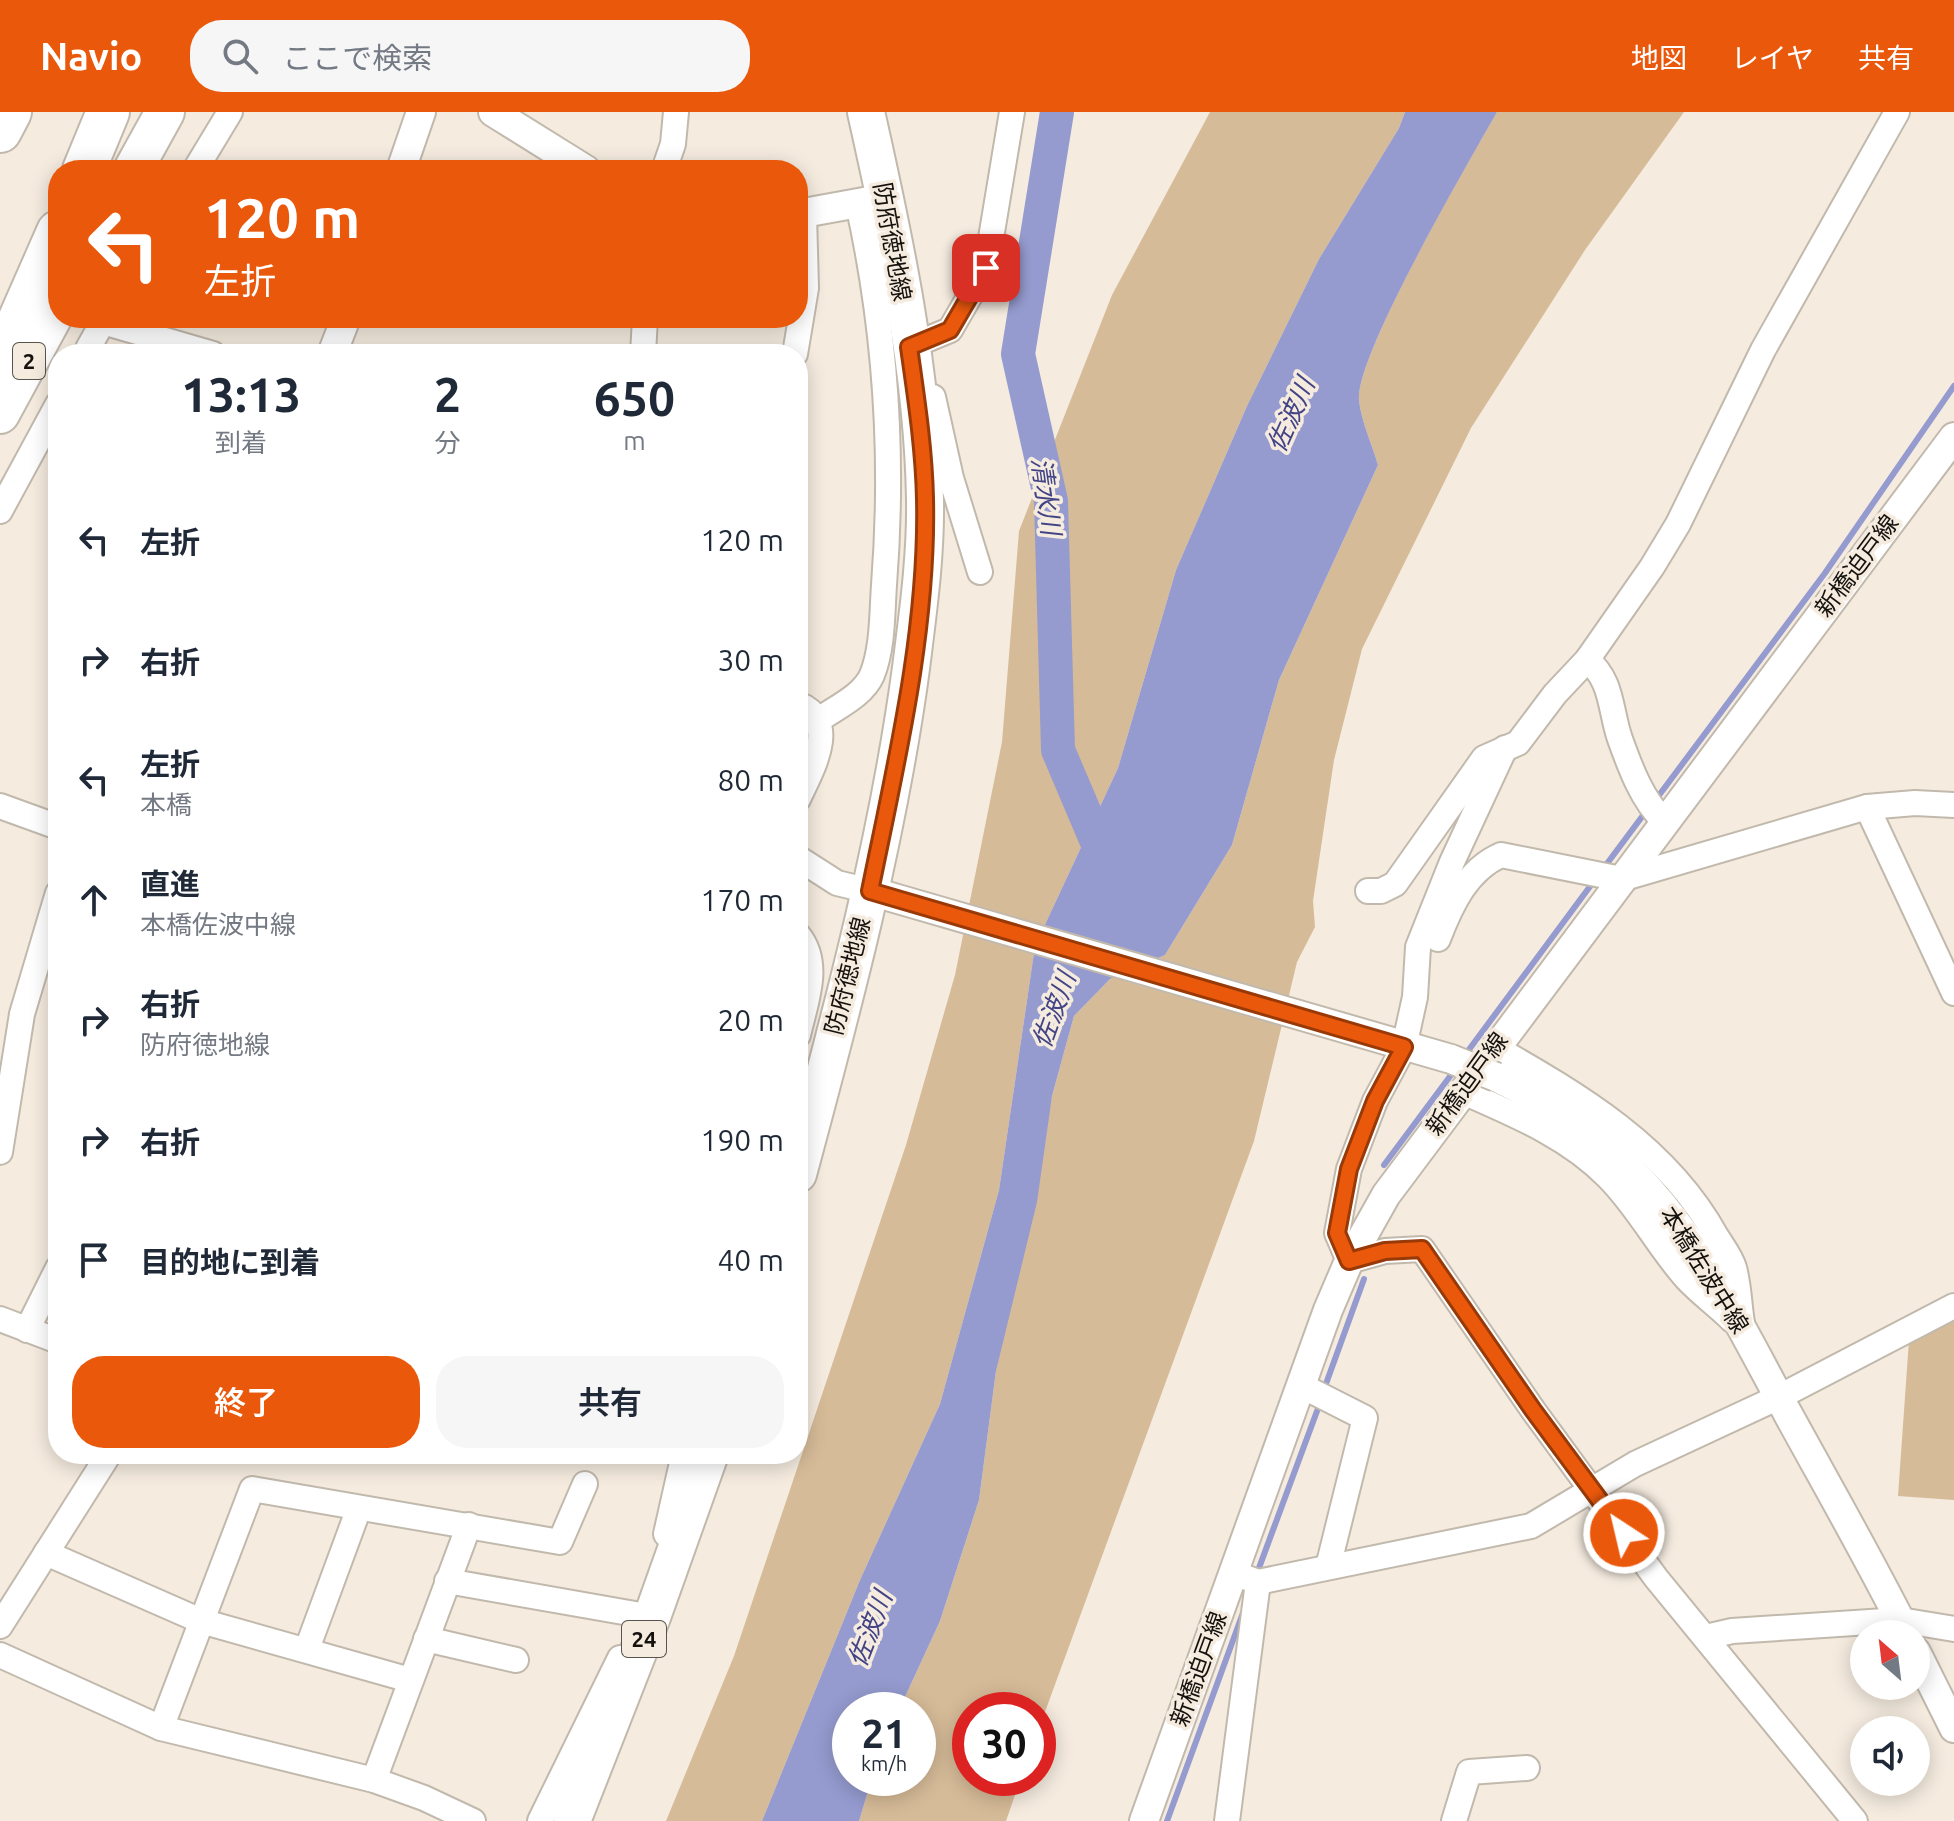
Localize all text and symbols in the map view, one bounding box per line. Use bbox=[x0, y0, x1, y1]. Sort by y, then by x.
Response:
search box bbox=[190, 20, 750, 92]
icon: search bbox=[218, 34, 262, 78]
text: Navio bbox=[40, 35, 142, 77]
text: ここで検索 bbox=[282, 41, 432, 75]
text: 地図 bbox=[1631, 42, 1687, 73]
text: レイヤ bbox=[1731, 42, 1814, 73]
text: 共有 bbox=[1858, 42, 1914, 73]
street label: 防府徳地線 bbox=[869, 180, 916, 303]
text: 120 m bbox=[204, 186, 360, 249]
icon: left bbox=[72, 192, 176, 296]
pin bbox=[952, 234, 1020, 302]
icon: arrive bbox=[964, 246, 1008, 290]
text: 左折 bbox=[204, 260, 276, 301]
road number: 2 bbox=[13, 343, 45, 379]
text: 13:13 bbox=[181, 367, 301, 421]
text: 2 bbox=[434, 367, 461, 421]
text: 650 bbox=[594, 371, 675, 425]
water label: 佐波川 bbox=[1261, 371, 1321, 456]
text: m bbox=[623, 426, 646, 455]
text: 到着 bbox=[215, 428, 267, 457]
text: 分 bbox=[434, 428, 460, 457]
water label: 清水川 bbox=[1027, 455, 1067, 540]
street label: 新橋迫戸線 bbox=[1810, 510, 1903, 622]
icon: left bbox=[72, 518, 116, 562]
text: 120 m bbox=[700, 523, 784, 557]
text: 左折 bbox=[140, 525, 200, 559]
icon: right bbox=[72, 638, 116, 682]
text: 30 m bbox=[717, 643, 784, 677]
text: 右折 bbox=[140, 645, 200, 679]
text: 左折 bbox=[140, 747, 200, 781]
icon: left bbox=[72, 758, 116, 802]
text: 80 m bbox=[717, 763, 784, 797]
text: 本橋 bbox=[140, 790, 192, 819]
text: 直進 bbox=[140, 867, 200, 901]
icon: ahead bbox=[72, 878, 116, 922]
text: 170 m bbox=[700, 883, 784, 917]
text: 本橋佐波中線 bbox=[140, 910, 296, 939]
street label: 防府徳地線 bbox=[820, 914, 875, 1037]
water label: 佐波川 bbox=[1027, 965, 1082, 1051]
text: 右折 bbox=[140, 987, 200, 1021]
icon: right bbox=[72, 998, 116, 1042]
text: 20 m bbox=[717, 1003, 784, 1037]
street label: 新橋迫戸線 bbox=[1420, 1027, 1513, 1140]
text: 防府徳地線 bbox=[140, 1030, 270, 1059]
icon: right bbox=[72, 1118, 116, 1162]
text: 190 m bbox=[700, 1123, 784, 1157]
text: 右折 bbox=[140, 1125, 200, 1159]
street label: 本橋佐波中線 bbox=[1655, 1202, 1754, 1338]
icon: arrive bbox=[72, 1238, 116, 1282]
text: 40 m bbox=[717, 1243, 784, 1277]
text: 目的地に到着 bbox=[140, 1245, 320, 1279]
button: 終了 bbox=[72, 1356, 420, 1448]
button: 共有 bbox=[436, 1356, 784, 1448]
position arrow bbox=[1582, 1491, 1666, 1575]
water label: 佐波川 bbox=[842, 1584, 898, 1670]
street label: 新橋迫戸線 bbox=[1165, 1608, 1232, 1730]
north arrow bbox=[1850, 1620, 1930, 1700]
map controls bbox=[1850, 1620, 1930, 1796]
road number: 24 bbox=[622, 1621, 666, 1657]
speed limit sign: 30 bbox=[952, 1692, 1056, 1796]
text: 21 bbox=[861, 1711, 907, 1756]
button: sound bbox=[1850, 1716, 1930, 1796]
text: km/h bbox=[861, 1752, 907, 1775]

